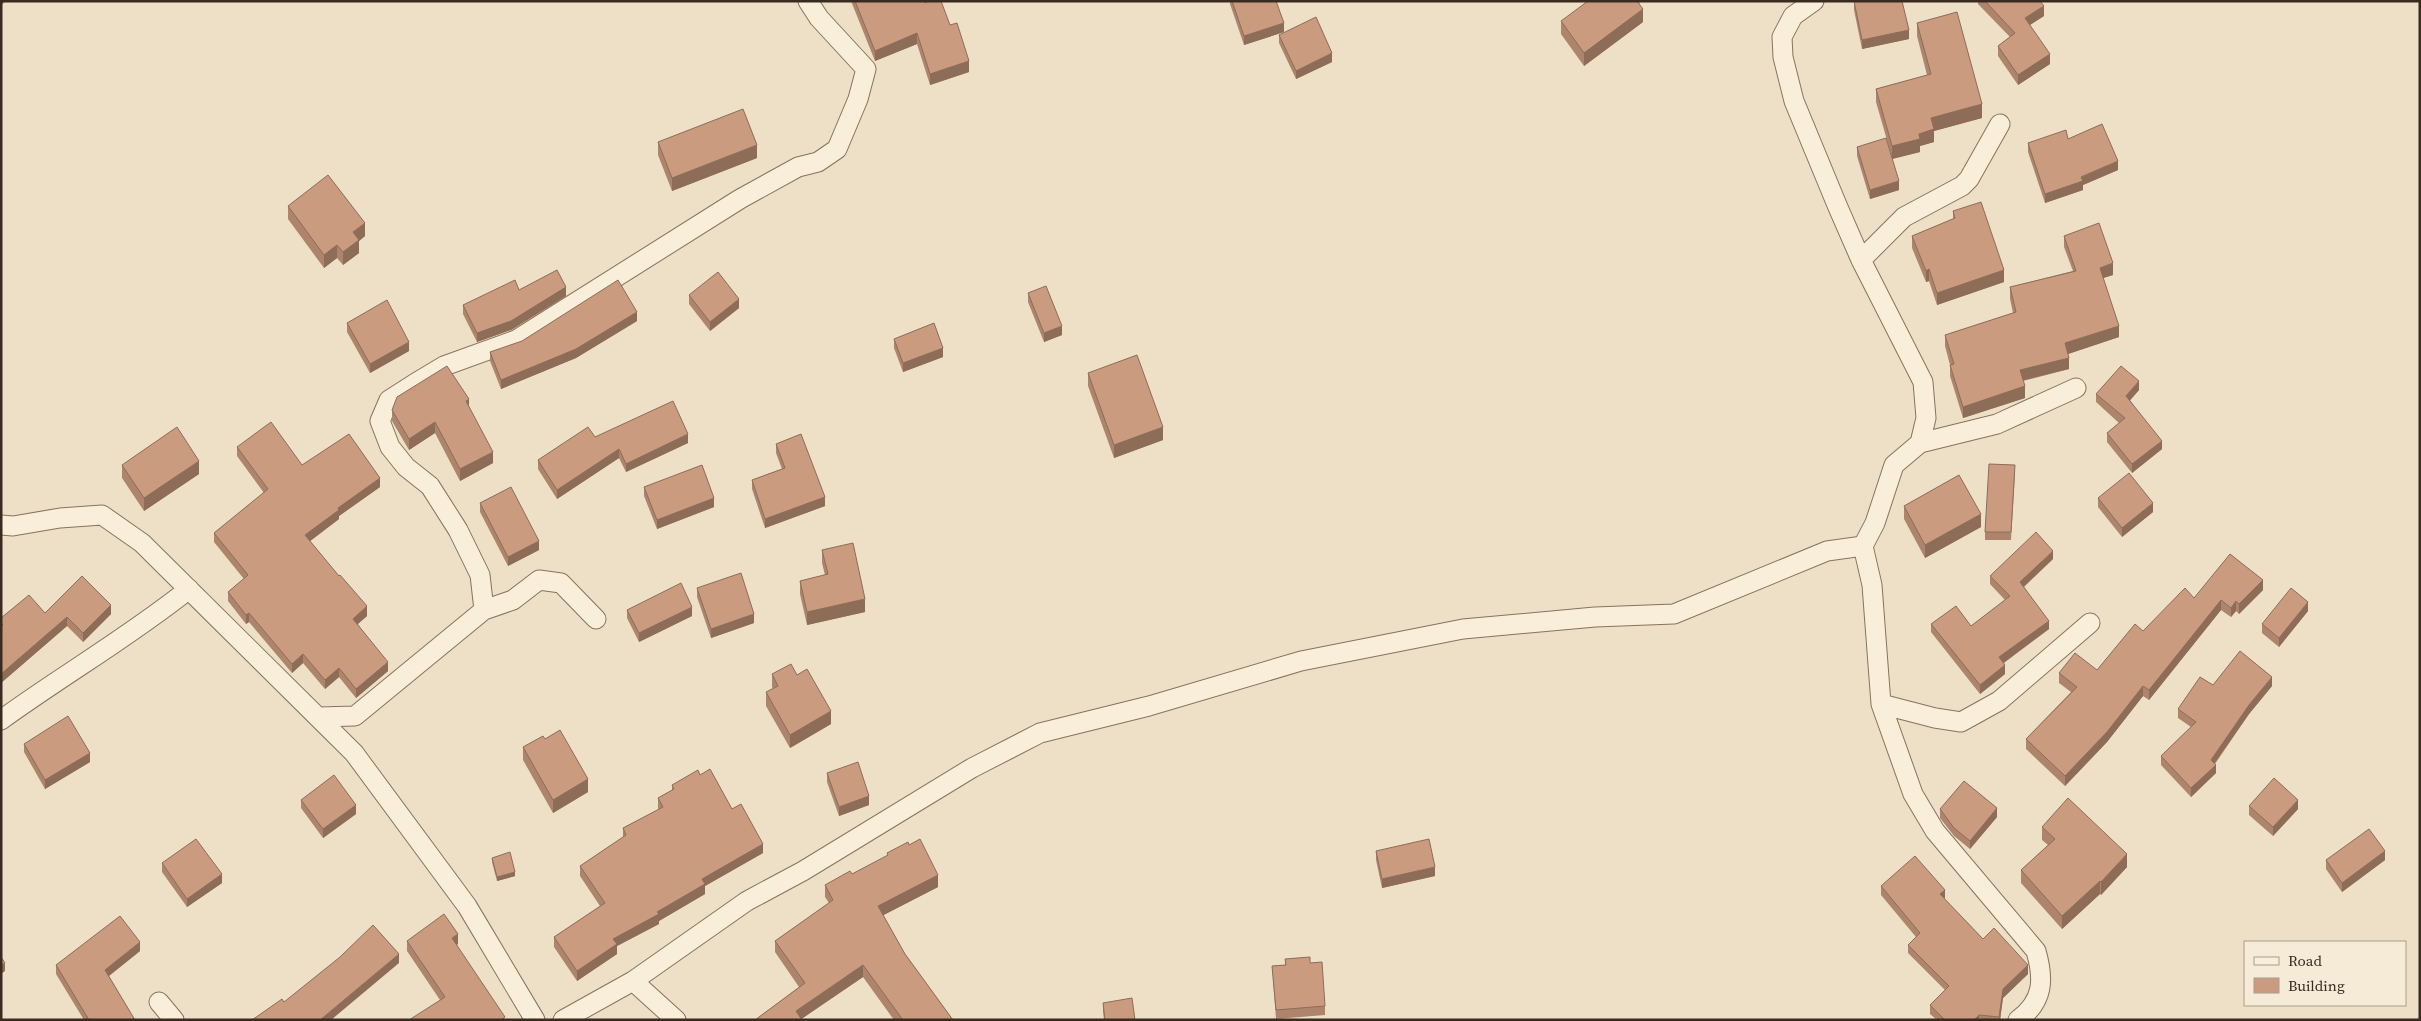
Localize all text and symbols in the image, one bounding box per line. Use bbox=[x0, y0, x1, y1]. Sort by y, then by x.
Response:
legend bbox=[2244, 941, 2406, 1006]
text: Road bbox=[2288, 950, 2322, 971]
text: Building bbox=[2288, 975, 2345, 996]

